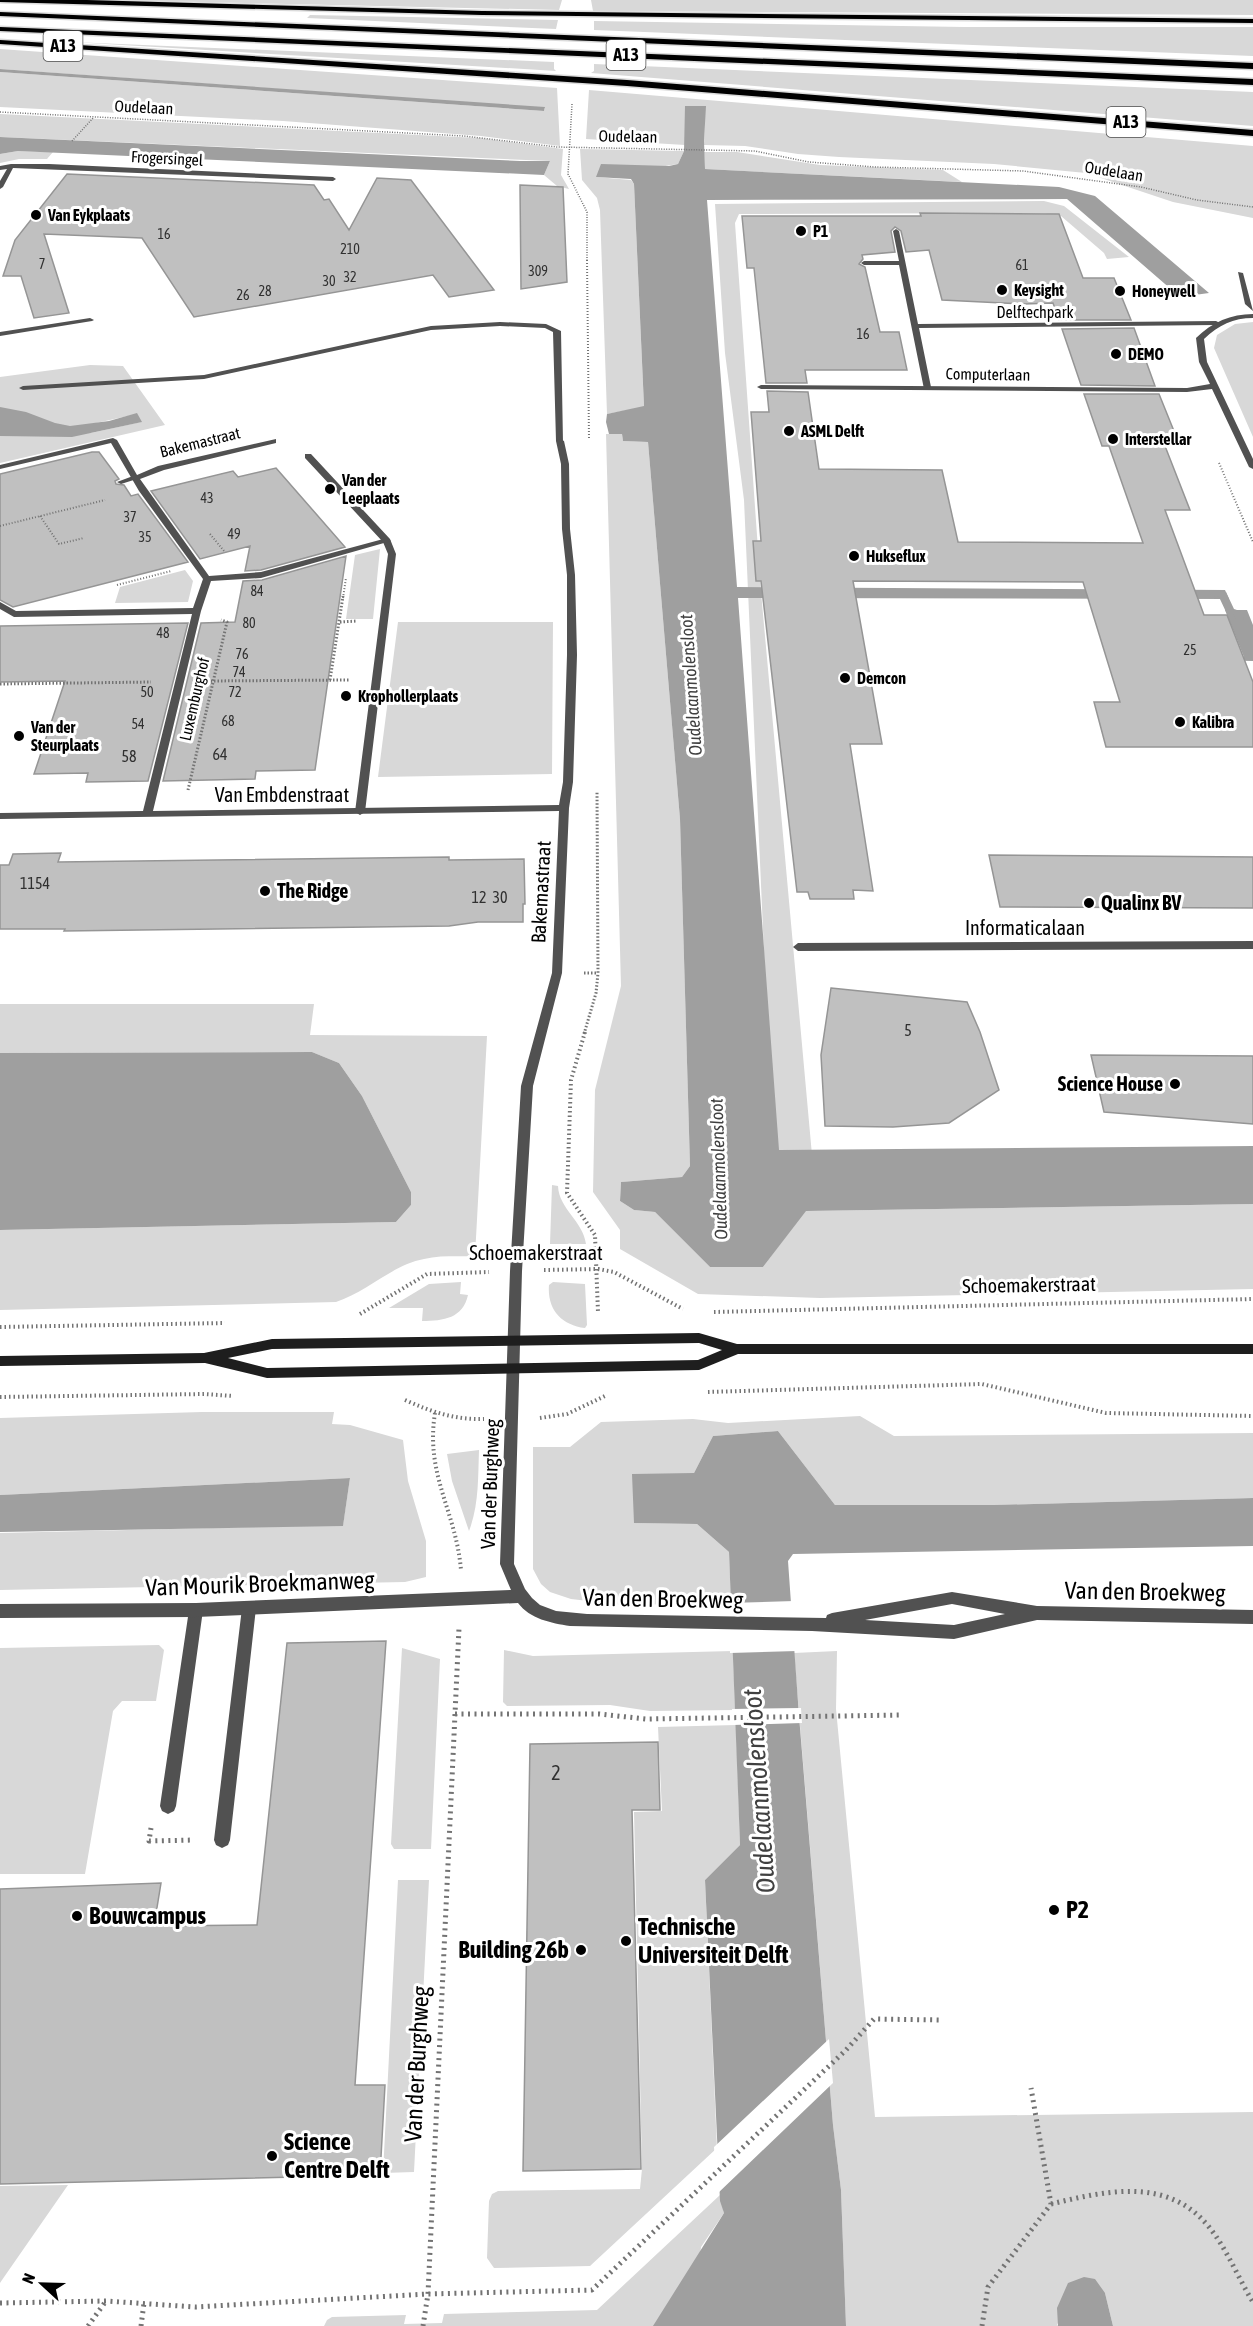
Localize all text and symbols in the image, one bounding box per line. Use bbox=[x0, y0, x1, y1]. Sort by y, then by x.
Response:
road number: A13 bbox=[44, 31, 82, 61]
road number: A13 bbox=[606, 40, 646, 70]
street label: Oudelaan bbox=[114, 96, 174, 118]
road number: A13 bbox=[1106, 107, 1146, 137]
street label: Oudelaan bbox=[598, 126, 658, 146]
street label: Frogersingel bbox=[130, 147, 204, 170]
street label: Oudelaan bbox=[1084, 158, 1144, 184]
place label: Van Eykplaats bbox=[47, 206, 131, 224]
marker: Van Eykplaats bbox=[29, 208, 43, 222]
place label: P1 bbox=[813, 222, 829, 240]
marker: P1 bbox=[794, 224, 808, 238]
house number: 16 bbox=[157, 226, 171, 242]
house number: 210 bbox=[340, 241, 360, 257]
house number: 7 bbox=[39, 256, 45, 272]
house number: 61 bbox=[1015, 257, 1029, 273]
house number: 309 bbox=[528, 263, 548, 279]
house number: 32 bbox=[343, 269, 357, 285]
house number: 30 bbox=[322, 273, 336, 289]
place label: Keysight bbox=[1014, 281, 1064, 299]
place label: Honeywell bbox=[1132, 282, 1196, 300]
house number: 28 bbox=[258, 283, 272, 299]
marker: Keysight bbox=[995, 283, 1009, 297]
marker: Honeywell bbox=[1113, 284, 1127, 298]
house number: 26 bbox=[236, 287, 250, 303]
street label: Delftechpark bbox=[997, 303, 1073, 322]
house number: 16 bbox=[856, 326, 870, 342]
place label: DEMO bbox=[1128, 345, 1164, 363]
marker: DEMO bbox=[1109, 347, 1123, 361]
street label: Computerlaan bbox=[945, 364, 1031, 385]
place label: ASML Delft bbox=[800, 422, 865, 440]
street label: Bakemastraat bbox=[158, 423, 242, 461]
marker: ASML Delft bbox=[782, 424, 796, 438]
place label: Interstellar bbox=[1125, 430, 1192, 448]
marker: Interstellar bbox=[1106, 432, 1120, 446]
place label: Van der Leeplaats bbox=[341, 471, 400, 507]
marker: Van der Leeplaats bbox=[323, 482, 337, 496]
house number: 43 bbox=[200, 490, 214, 506]
house number: 37 bbox=[123, 509, 137, 525]
house number: 49 bbox=[227, 526, 241, 542]
house number: 35 bbox=[138, 529, 152, 545]
place label: Hukseflux bbox=[866, 547, 926, 565]
marker: Hukseflux bbox=[847, 549, 861, 563]
house number: 84 bbox=[250, 583, 264, 599]
water label: Oudelaanmolensloot bbox=[675, 613, 706, 756]
house number: 80 bbox=[242, 615, 256, 631]
house number: 48 bbox=[156, 625, 170, 641]
house number: 25 bbox=[1183, 642, 1197, 658]
house number: 76 bbox=[235, 646, 249, 662]
street label: Luxemburghof bbox=[176, 655, 213, 743]
house number: 74 bbox=[232, 664, 246, 680]
place label: Demcon bbox=[857, 669, 906, 687]
marker: Demcon bbox=[838, 671, 852, 685]
house number: 50 bbox=[140, 684, 154, 700]
house number: 72 bbox=[228, 684, 242, 700]
place label: Krophollerplaats bbox=[358, 687, 459, 705]
marker: Krophollerplaats bbox=[339, 689, 353, 703]
house number: 68 bbox=[221, 713, 235, 729]
place label: Kalibra bbox=[1192, 713, 1234, 731]
marker: Kalibra bbox=[1173, 715, 1187, 729]
house number: 54 bbox=[131, 716, 145, 732]
place label: Van der Steurplaats bbox=[30, 718, 99, 754]
marker: Van der Steurplaats bbox=[12, 729, 26, 743]
house number: 64 bbox=[212, 745, 228, 763]
house number: 58 bbox=[121, 747, 137, 765]
street label: Van Embdenstraat bbox=[215, 783, 349, 806]
street label: Bakemastraat bbox=[526, 840, 555, 944]
house number: 1154 bbox=[20, 874, 50, 892]
place label: The Ridge bbox=[277, 879, 348, 902]
marker: The Ridge bbox=[258, 884, 272, 898]
house number: 12 bbox=[471, 888, 487, 906]
house number: 30 bbox=[492, 888, 508, 906]
place label: Qualinx BV bbox=[1101, 891, 1182, 914]
marker: Qualinx BV bbox=[1082, 896, 1096, 910]
street label: Informaticalaan bbox=[965, 916, 1085, 939]
house number: 5 bbox=[904, 1021, 912, 1039]
place label: Science House bbox=[1058, 1072, 1163, 1095]
marker: Science House bbox=[1168, 1077, 1182, 1091]
water label: Oudelaanmolensloot bbox=[706, 1097, 731, 1240]
street label: Schoemakerstraat bbox=[469, 1241, 603, 1264]
street label: Schoemakerstraat bbox=[962, 1272, 1096, 1297]
street label: Van der Burghweg bbox=[476, 1418, 503, 1550]
street label: Van Mourik Broekmanweg bbox=[145, 1566, 376, 1601]
street label: Van den Broekweg bbox=[1064, 1577, 1226, 1606]
street label: Van den Broekweg bbox=[582, 1584, 744, 1613]
water label: Oudelaanmolensloot bbox=[737, 1687, 781, 1894]
house number: 2 bbox=[551, 1761, 561, 1784]
place label: P2 bbox=[1066, 1896, 1089, 1923]
place label: Bouwcampus bbox=[89, 1902, 207, 1929]
marker: P2 bbox=[1047, 1903, 1061, 1917]
marker: Bouwcampus bbox=[70, 1909, 84, 1923]
place label: Technische Universiteit Delft bbox=[638, 1913, 789, 1968]
marker: Technische Universiteit Delft bbox=[619, 1934, 633, 1948]
place label: Building 26b bbox=[458, 1936, 569, 1963]
marker: Building 26b bbox=[574, 1943, 588, 1957]
street label: Van der Burghweg bbox=[399, 1985, 434, 2143]
place label: Science Centre Delft bbox=[284, 2128, 390, 2183]
marker: Science Centre Delft bbox=[265, 2149, 279, 2163]
north arrow bbox=[12, 2254, 72, 2314]
text: N bbox=[18, 2271, 38, 2286]

